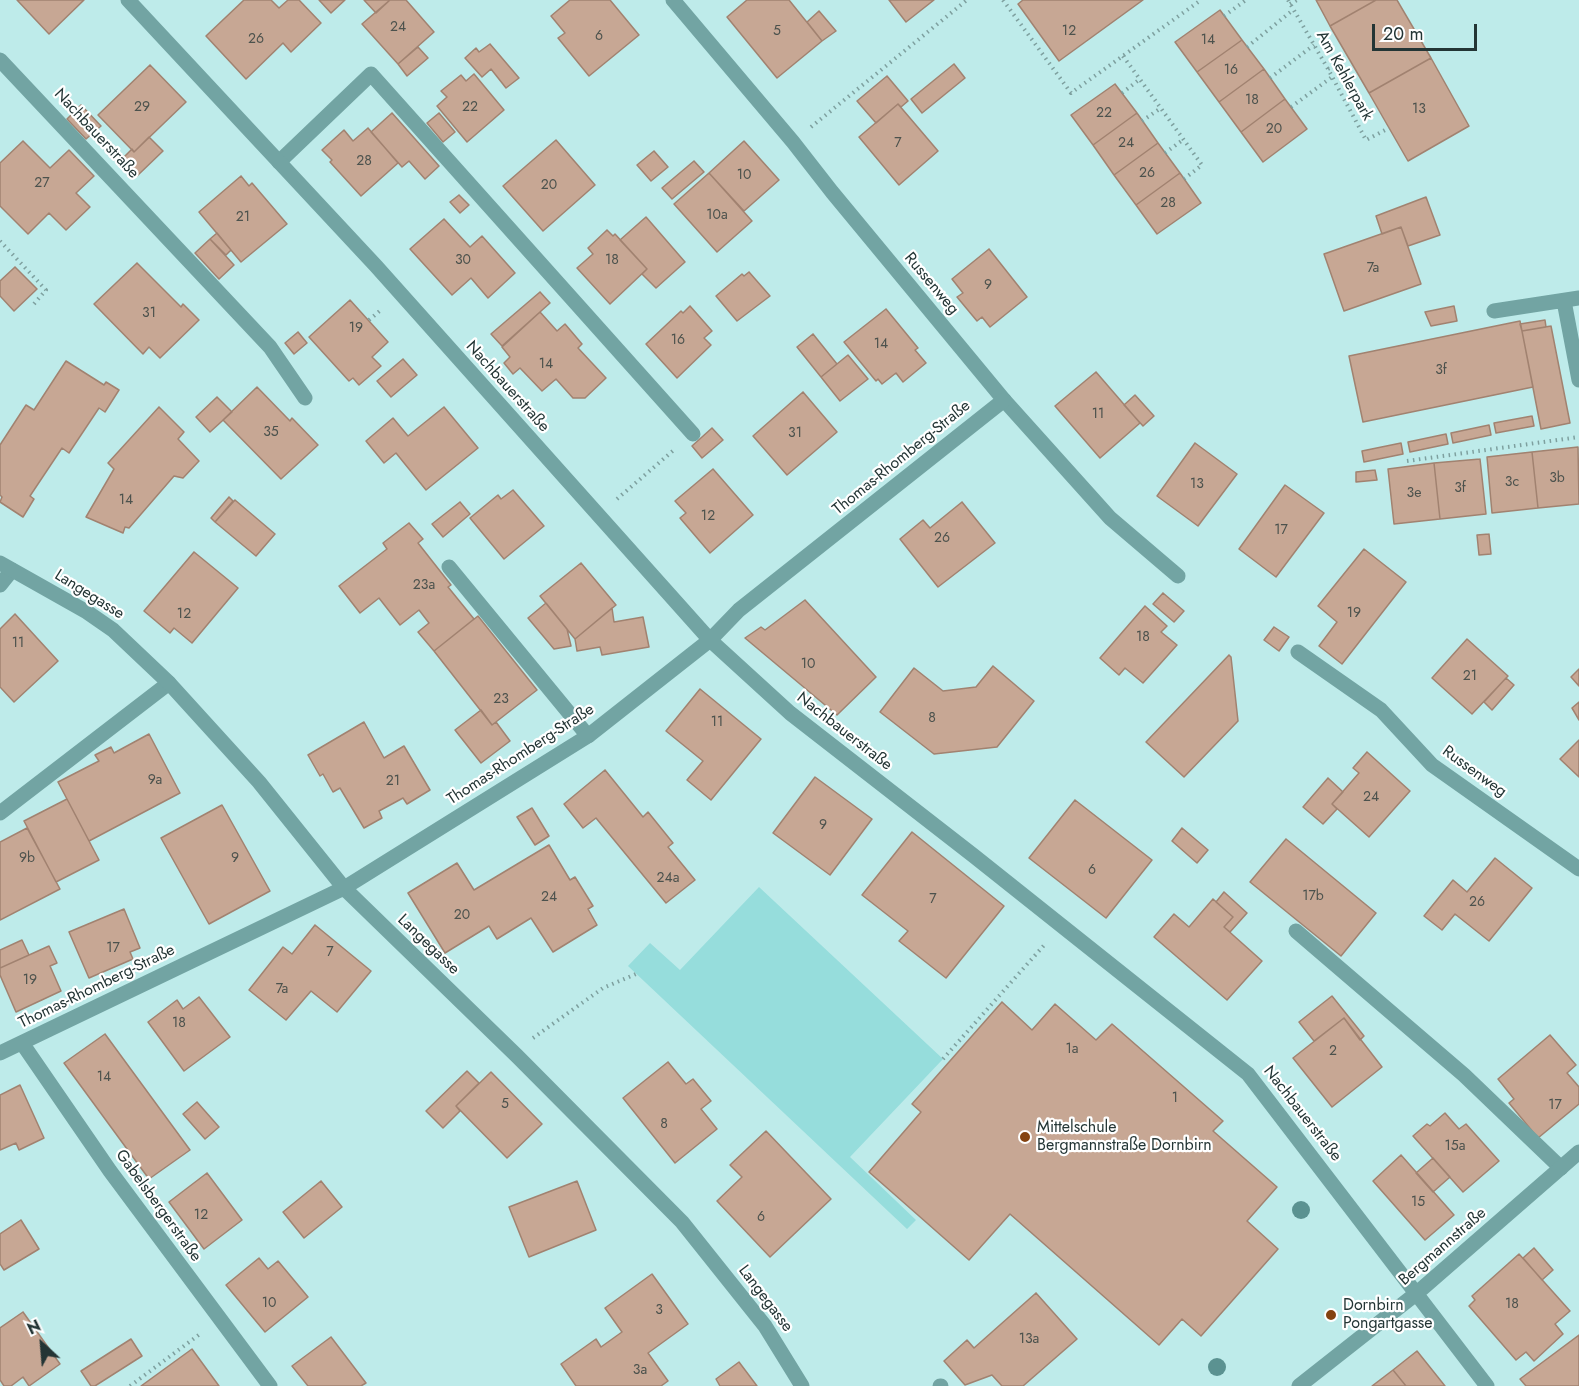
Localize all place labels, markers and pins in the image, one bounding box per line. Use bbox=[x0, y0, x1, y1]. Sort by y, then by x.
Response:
place label: Mittelschule Bergmannstraße Dornbirn bbox=[1037, 1118, 1212, 1156]
marker: Mittelschule Bergmannstraße Dornbirn bbox=[1018, 1130, 1032, 1144]
place label: Dornbirn Pongartgasse bbox=[1343, 1296, 1433, 1334]
marker: Dornbirn Pongartgasse bbox=[1324, 1308, 1338, 1322]

